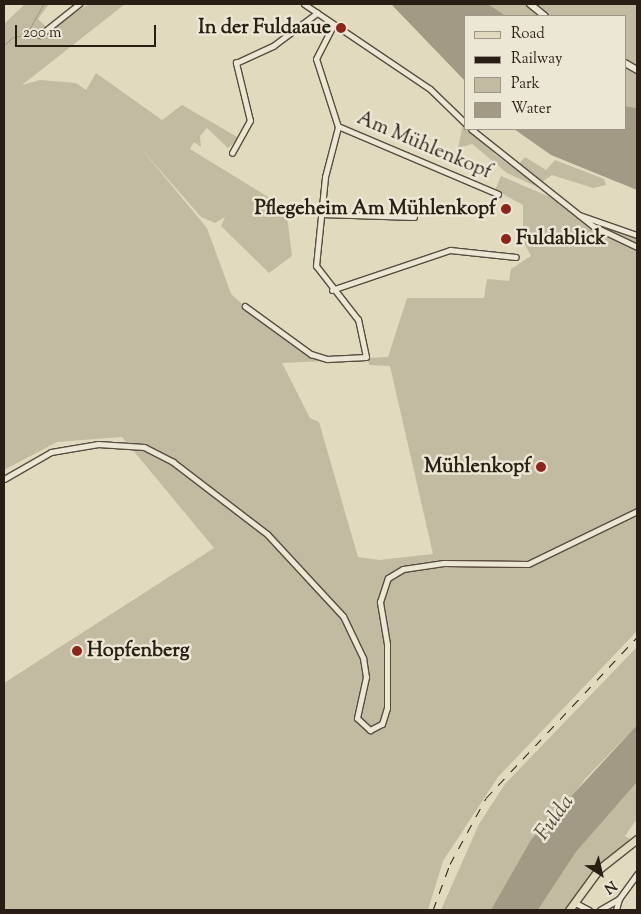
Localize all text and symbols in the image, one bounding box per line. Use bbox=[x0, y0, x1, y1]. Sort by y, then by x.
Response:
scale bar bbox=[18, 15, 159, 47]
legend bbox=[463, 15, 626, 130]
place label: In der Fuldaaue bbox=[198, 16, 331, 40]
marker: In der Fuldaaue bbox=[335, 22, 347, 34]
text: 200 m bbox=[23, 23, 62, 44]
text: Road bbox=[511, 24, 545, 45]
text: Railway bbox=[511, 49, 562, 70]
text: Park bbox=[511, 74, 540, 95]
text: Water bbox=[511, 99, 551, 120]
street label: Am Mühlenkopf bbox=[353, 107, 495, 185]
place label: Pflegeheim Am Mühlenkopf bbox=[254, 197, 496, 221]
marker: Pflegeheim Am Mühlenkopf bbox=[500, 203, 512, 215]
place label: Fuldablick bbox=[516, 227, 606, 251]
marker: Fuldablick bbox=[500, 233, 512, 245]
place label: Mühlenkopf bbox=[424, 455, 531, 479]
marker: Mühlenkopf bbox=[535, 461, 547, 473]
place label: Hopfenberg bbox=[87, 639, 190, 663]
marker: Hopfenberg bbox=[71, 645, 83, 657]
water label: Fulda bbox=[530, 790, 580, 846]
north arrow bbox=[576, 849, 626, 899]
text: N bbox=[599, 875, 620, 898]

